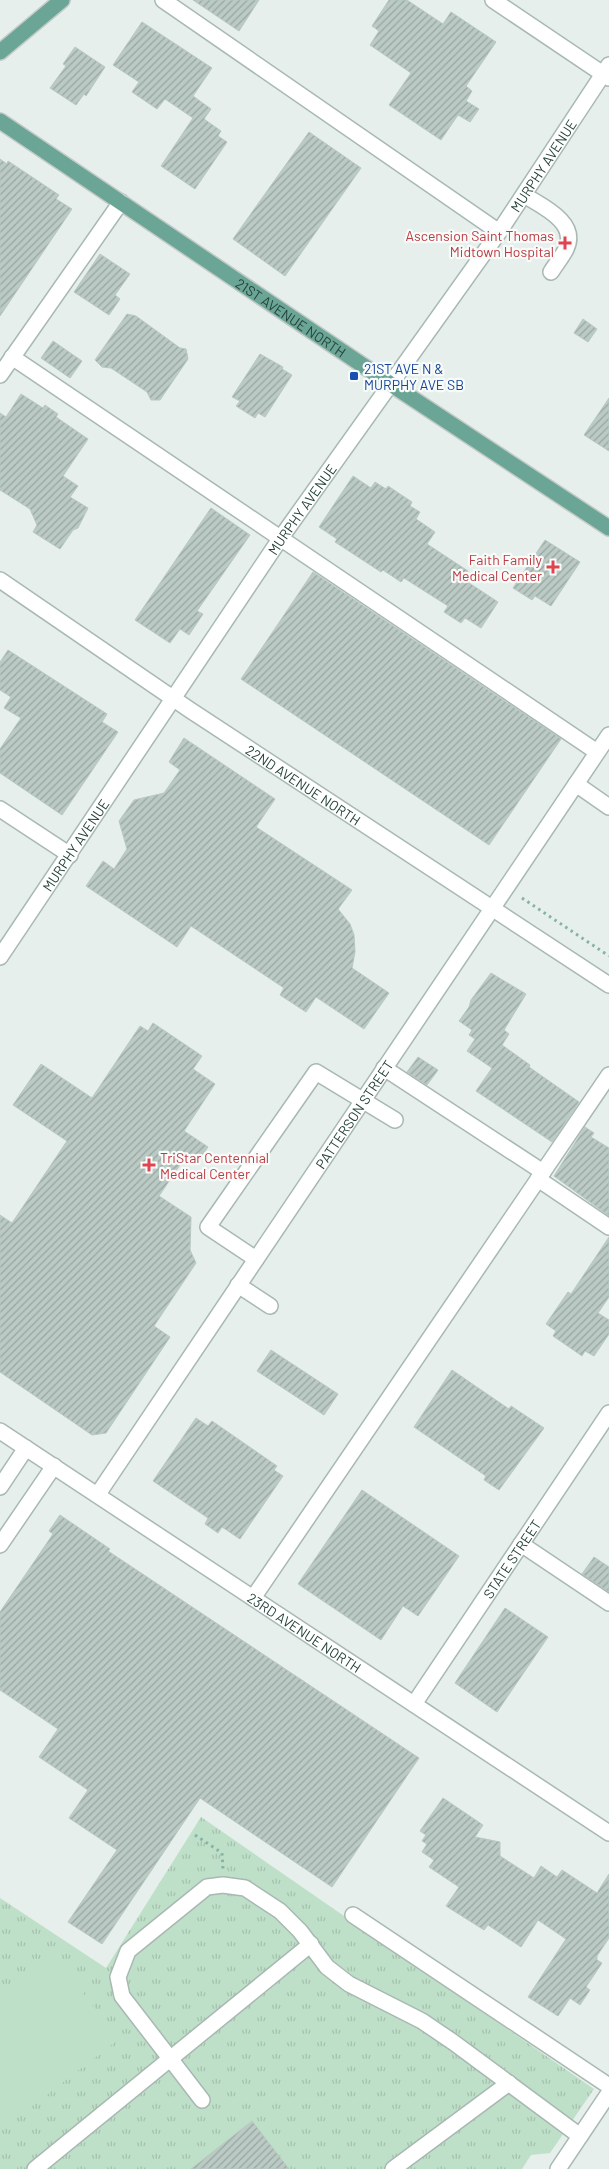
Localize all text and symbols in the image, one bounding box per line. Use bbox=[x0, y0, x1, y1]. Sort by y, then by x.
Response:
street label: MURPHY AVENUE bbox=[506, 116, 579, 215]
place label: Ascension Saint Thomas Midtown Hospital bbox=[405, 227, 554, 260]
marker: Ascension Saint Thomas Midtown Hospital bbox=[558, 236, 572, 250]
street label: 21ST AVENUE NORTH bbox=[233, 274, 349, 360]
place label: 21ST AVE N & MURPHY AVE SB bbox=[364, 360, 464, 393]
marker: 21ST AVE N & MURPHY AVE SB bbox=[348, 370, 360, 382]
street label: MURPHY AVENUE bbox=[264, 460, 339, 558]
place label: Faith Family Medical Center bbox=[452, 551, 543, 584]
marker: Faith Family Medical Center bbox=[546, 560, 560, 574]
street label: 22ND AVENUE NORTH bbox=[243, 741, 364, 828]
street label: MURPHY AVENUE bbox=[38, 796, 112, 894]
street label: PATTERSON STREET bbox=[311, 1057, 396, 1172]
place label: TriStar Centennial Medical Center bbox=[160, 1149, 269, 1182]
marker: TriStar Centennial Medical Center bbox=[142, 1158, 156, 1172]
street label: STATE STREET bbox=[479, 1516, 544, 1601]
street label: 23RD AVENUE NORTH bbox=[245, 1588, 365, 1676]

